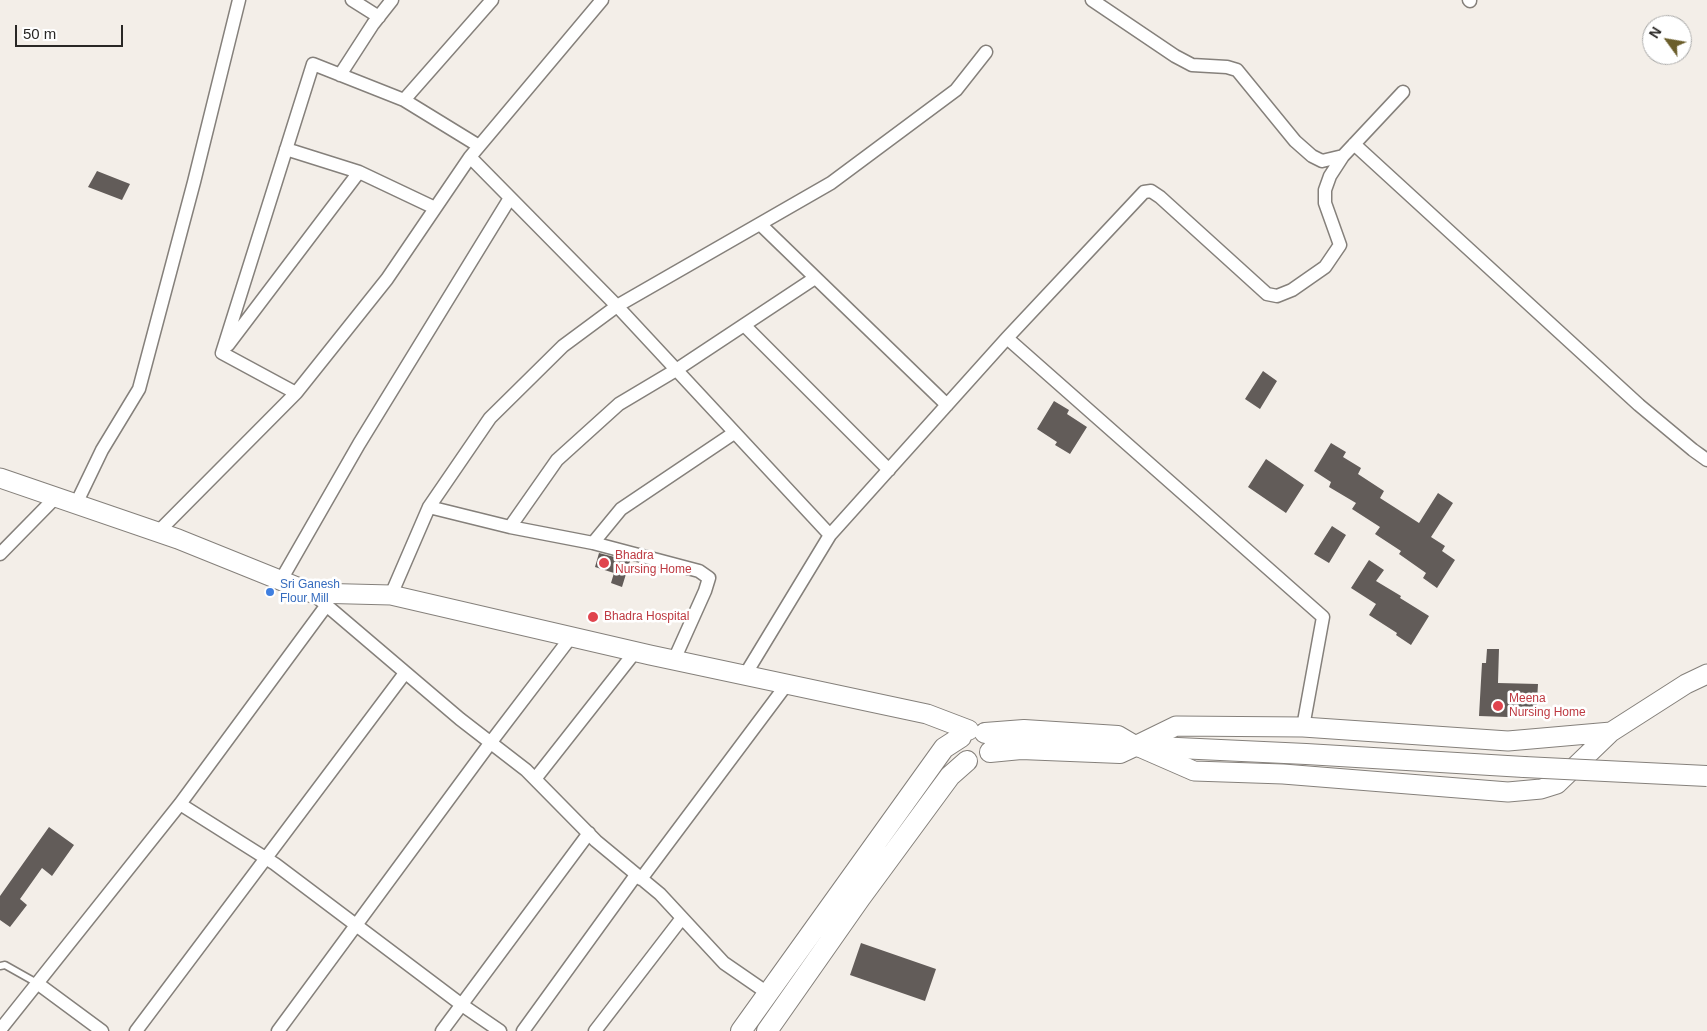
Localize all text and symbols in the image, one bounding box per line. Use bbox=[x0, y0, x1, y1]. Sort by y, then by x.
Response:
scale bar bbox=[18, 15, 125, 47]
north arrow bbox=[1642, 15, 1692, 65]
text: N bbox=[1646, 24, 1665, 41]
text: 50 m bbox=[23, 25, 56, 42]
place label: Bhadra Nursing Home bbox=[615, 549, 692, 577]
marker: Bhadra Nursing Home bbox=[597, 556, 611, 570]
place label: Sri Ganesh Flour Mill bbox=[280, 578, 340, 606]
marker: Sri Ganesh Flour Mill bbox=[264, 586, 276, 598]
marker: Bhadra Hospital bbox=[586, 610, 600, 624]
place label: Bhadra Hospital bbox=[604, 610, 689, 624]
place label: Meena Nursing Home bbox=[1509, 692, 1586, 720]
marker: Meena Nursing Home bbox=[1491, 699, 1505, 713]

